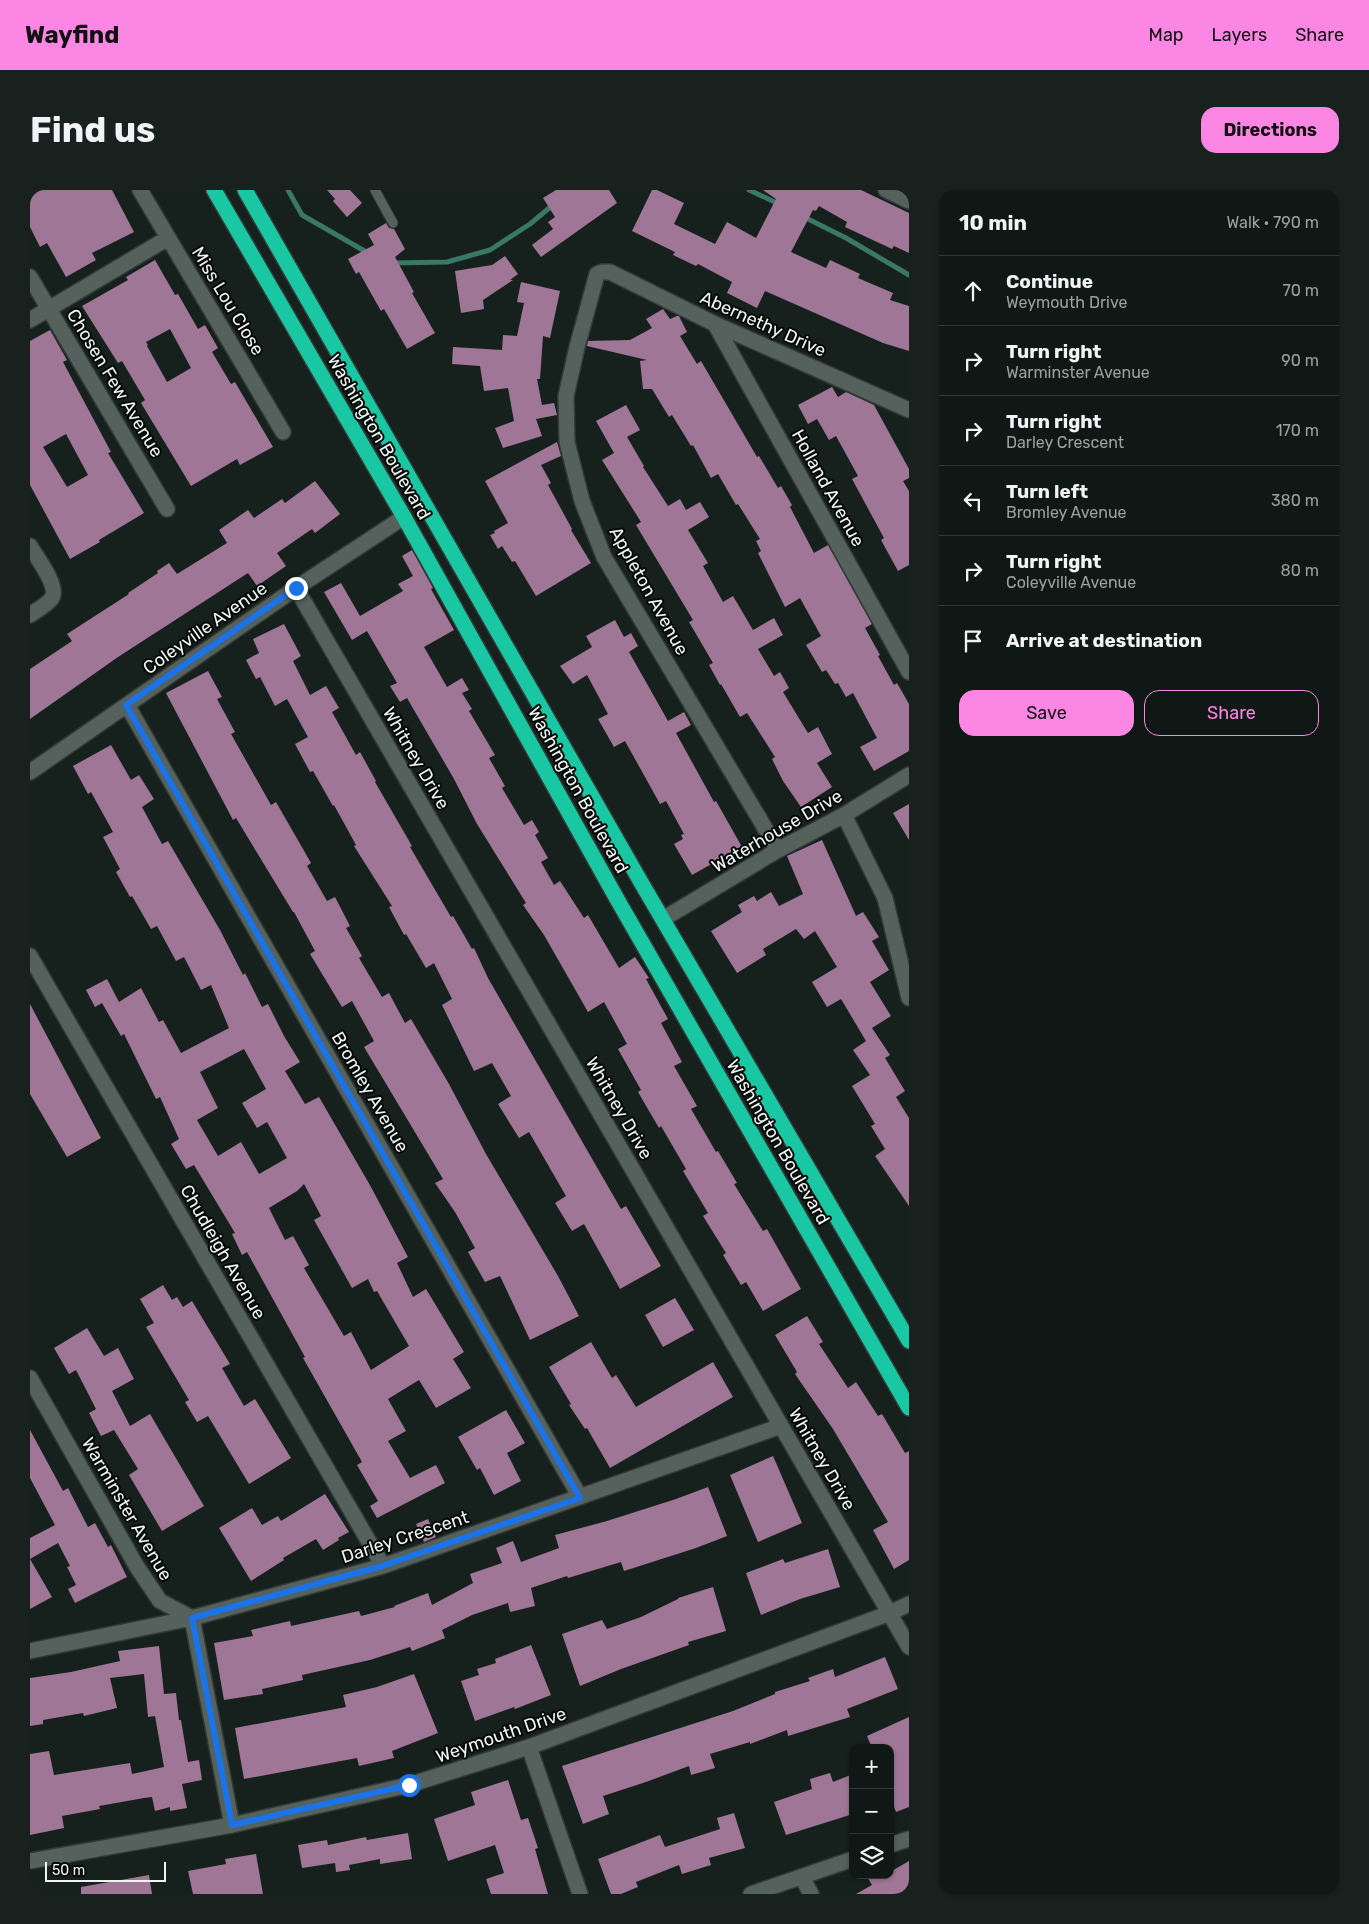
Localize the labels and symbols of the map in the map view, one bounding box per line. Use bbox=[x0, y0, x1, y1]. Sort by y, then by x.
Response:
street label: Miss Lou Close bbox=[187, 243, 269, 359]
street label: Abernethy Drive bbox=[697, 286, 829, 362]
street label: Chosen Few Avenue bbox=[62, 305, 168, 461]
street label: Washington Boulevard bbox=[323, 351, 435, 523]
street label: Holland Avenue bbox=[787, 426, 869, 550]
street label: Appleton Avenue bbox=[605, 523, 693, 659]
street label: Coleyville Avenue bbox=[139, 577, 271, 679]
route end bbox=[285, 577, 308, 600]
street label: Whitney Drive bbox=[378, 703, 454, 813]
street label: Washington Boulevard bbox=[523, 703, 633, 877]
street label: Waterhouse Drive bbox=[708, 785, 846, 877]
street label: Bromley Avenue bbox=[327, 1028, 413, 1156]
street label: Whitney Drive bbox=[581, 1053, 657, 1163]
street label: Washington Boulevard bbox=[722, 1056, 834, 1228]
street label: Chudleigh Avenue bbox=[175, 1181, 271, 1323]
street label: Whitney Drive bbox=[784, 1404, 860, 1514]
street label: Warminster Avenue bbox=[77, 1433, 177, 1585]
street label: Darley Crescent bbox=[338, 1506, 472, 1568]
street label: Weymouth Drive bbox=[433, 1702, 569, 1768]
route start bbox=[398, 1774, 421, 1797]
scale bar bbox=[45, 1859, 166, 1882]

